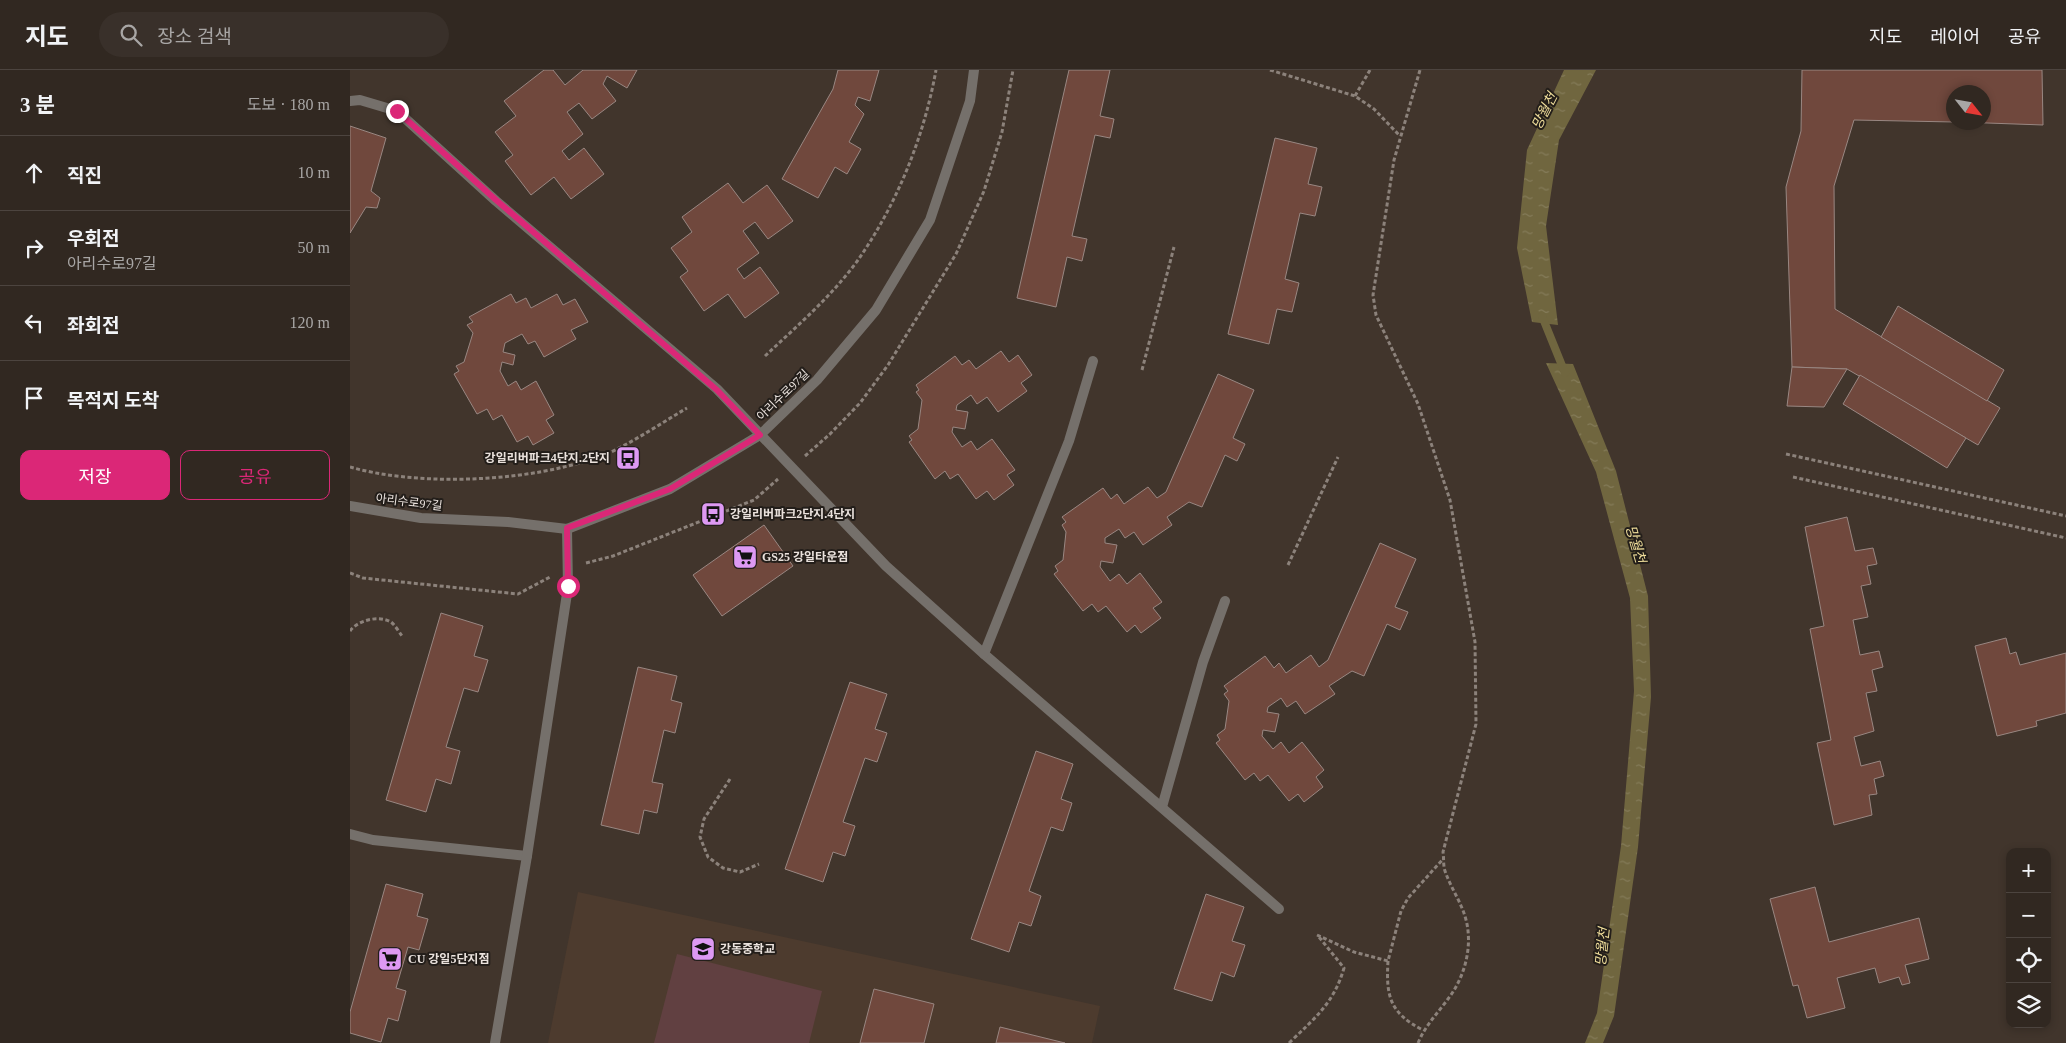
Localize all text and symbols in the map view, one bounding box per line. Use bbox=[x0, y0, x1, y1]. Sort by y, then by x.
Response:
search box bbox=[99, 12, 449, 57]
icon: search bbox=[117, 21, 145, 49]
text: 지도 bbox=[25, 24, 69, 50]
text: 장소 검색 bbox=[157, 26, 232, 47]
text: 지도 bbox=[1869, 27, 1902, 47]
text: 레이어 bbox=[1930, 27, 1980, 47]
text: 공유 bbox=[2008, 27, 2041, 47]
north arrow bbox=[1946, 85, 1991, 130]
water label: 망월천 bbox=[1529, 90, 1560, 132]
text: 3 분 bbox=[20, 93, 55, 117]
text: 도보 · 180 m bbox=[247, 96, 330, 113]
route end bbox=[386, 100, 409, 123]
icon: ahead bbox=[20, 159, 48, 187]
text: 10 m bbox=[298, 164, 330, 181]
text: 직진 bbox=[67, 165, 102, 186]
text: 우회전 bbox=[67, 228, 119, 249]
icon: right bbox=[20, 234, 48, 262]
text: 50 m bbox=[298, 239, 330, 256]
text: 아리수로97길 bbox=[67, 255, 157, 272]
icon: left bbox=[20, 309, 48, 337]
text: 120 m bbox=[290, 314, 330, 331]
text: 좌회전 bbox=[67, 315, 119, 336]
street label: 아리수로97길 bbox=[754, 367, 812, 423]
icon: arrive bbox=[20, 384, 48, 412]
text: 목적지 도착 bbox=[67, 390, 159, 411]
bus stop icon: 강일리버파크4단지.2단지 bbox=[615, 445, 641, 471]
button: 저장 bbox=[20, 450, 170, 500]
button: 공유 bbox=[180, 450, 330, 500]
place label: 강일리버파크4단지.2단지 bbox=[485, 451, 610, 465]
street label: 아리수로97길 bbox=[375, 491, 443, 513]
bus stop icon: 강일리버파크2단지.4단지 bbox=[700, 501, 726, 527]
place label: 강일리버파크2단지.4단지 bbox=[730, 507, 855, 521]
water label: 망월천 bbox=[1623, 523, 1648, 566]
supermarket icon: GS25 강일타운점 bbox=[732, 544, 758, 570]
place label: GS25 강일타운점 bbox=[762, 550, 848, 564]
route start bbox=[557, 575, 580, 598]
map controls bbox=[2006, 848, 2051, 1028]
button: + bbox=[2006, 848, 2051, 893]
button: − bbox=[2006, 893, 2051, 938]
water label: 망월천 bbox=[1593, 926, 1612, 967]
school or university icon: 강동중학교 bbox=[690, 936, 716, 962]
button: locate bbox=[2006, 938, 2051, 983]
place label: 강동중학교 bbox=[720, 942, 775, 956]
supermarket icon: CU 강일5단지점 bbox=[377, 946, 403, 972]
place label: CU 강일5단지점 bbox=[408, 952, 490, 966]
button: layers bbox=[2006, 983, 2051, 1028]

